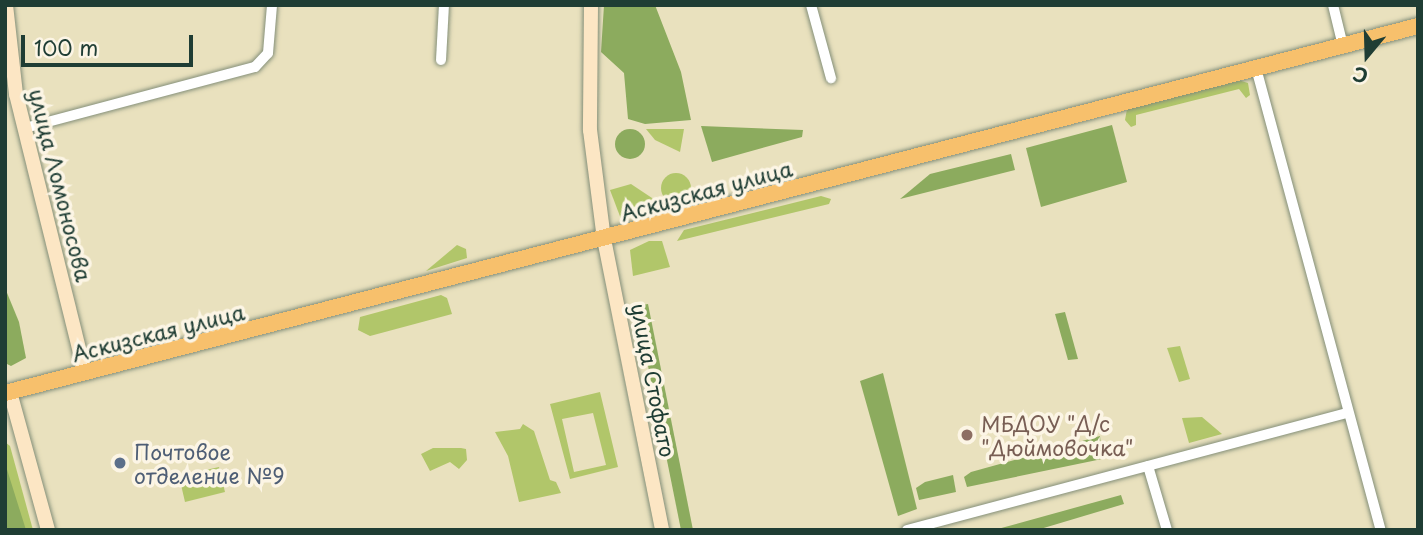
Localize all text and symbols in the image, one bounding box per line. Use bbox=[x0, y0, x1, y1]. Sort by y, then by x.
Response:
scale bar bbox=[24, 21, 196, 65]
north arrow bbox=[1332, 21, 1402, 91]
text: 100 m bbox=[34, 31, 98, 63]
text: С bbox=[1349, 60, 1371, 91]
street label: улица Ломоносова bbox=[25, 85, 97, 285]
street label: Аскизская улица bbox=[617, 155, 795, 225]
street label: Аскизская улица bbox=[69, 298, 247, 366]
street label: улица Стофато bbox=[627, 300, 681, 460]
place label: МБДОУ "Д/с "Дюймовочка" bbox=[981, 410, 1134, 460]
marker: МБДОУ "Д/с "Дюймовочка" bbox=[959, 427, 975, 443]
place label: Почтовое отделение №9 bbox=[134, 438, 285, 488]
marker: Почтовое отделение №9 bbox=[112, 455, 128, 471]

